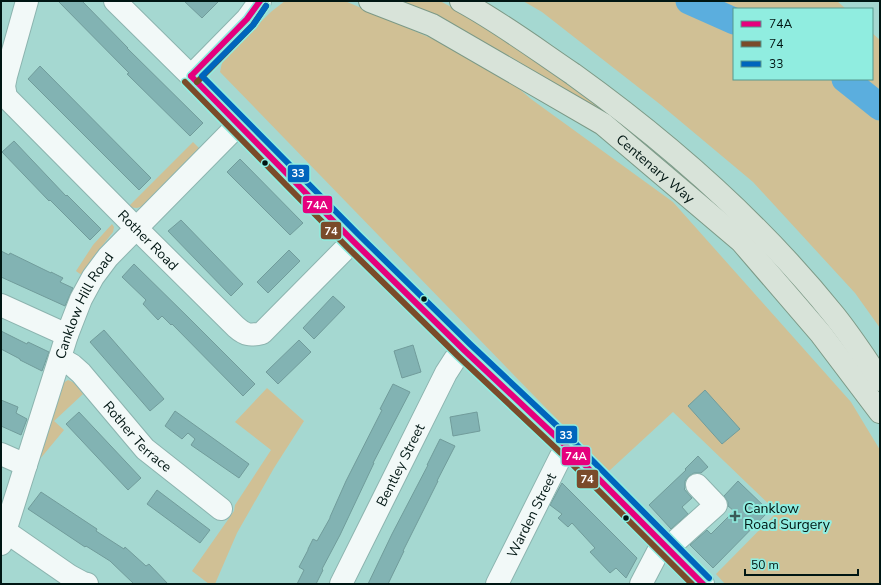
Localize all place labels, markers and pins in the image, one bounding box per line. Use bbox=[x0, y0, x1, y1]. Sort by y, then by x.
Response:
unlabelled marker bbox=[260, 158, 270, 168]
unlabelled marker bbox=[419, 294, 429, 304]
place label: Canklow Road Surgery bbox=[744, 499, 831, 534]
marker: Canklow Road Surgery bbox=[729, 510, 741, 522]
unlabelled marker bbox=[621, 513, 631, 523]

